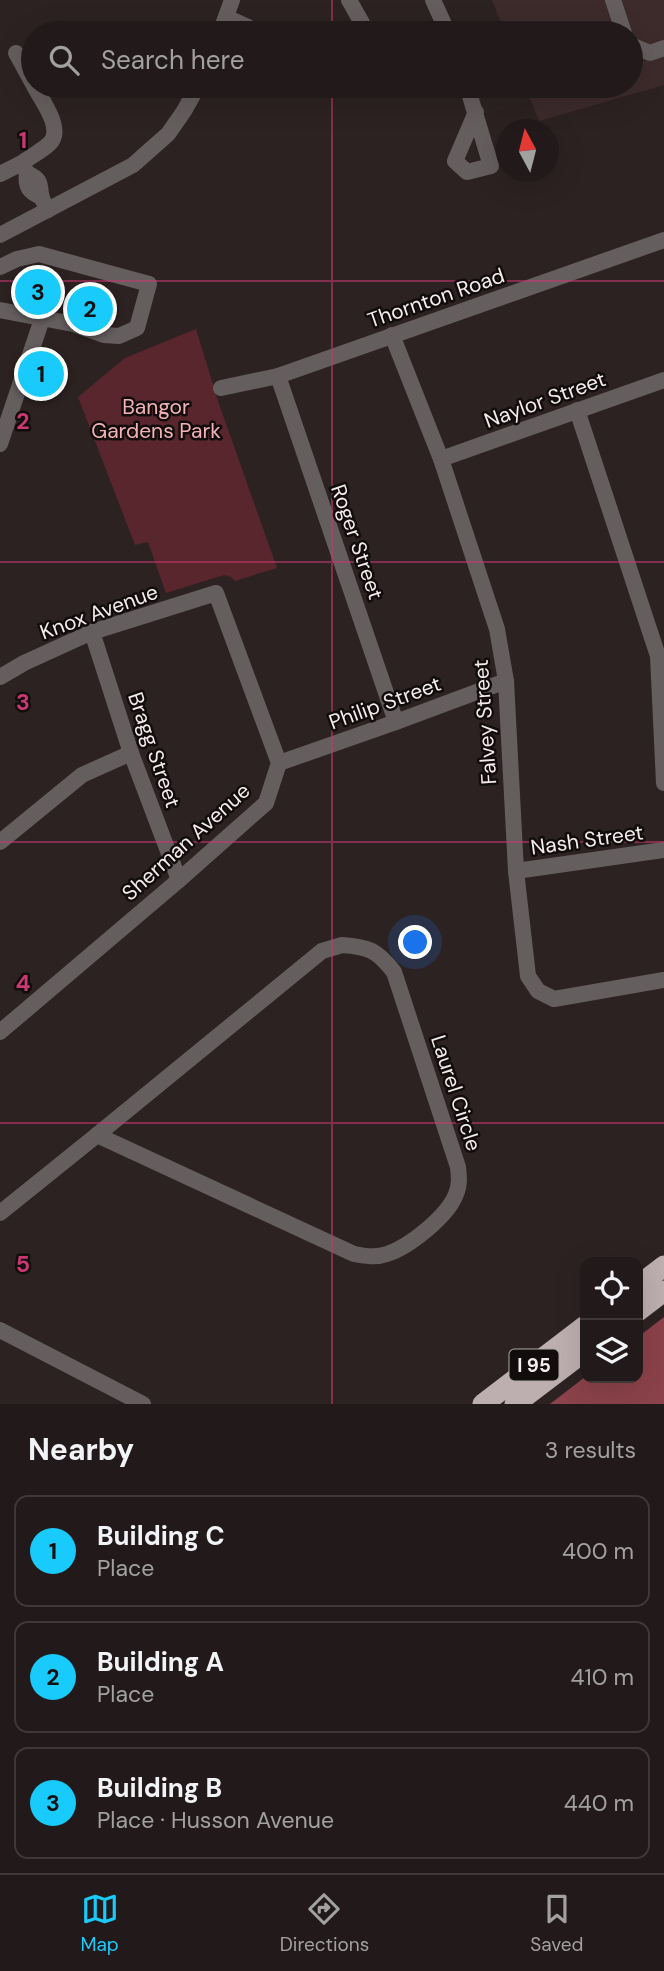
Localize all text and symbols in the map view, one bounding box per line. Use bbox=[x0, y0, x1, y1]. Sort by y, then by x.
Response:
search box bbox=[21, 21, 643, 98]
icon: search bbox=[45, 41, 83, 79]
text: Search here bbox=[101, 43, 244, 77]
north arrow bbox=[496, 119, 559, 182]
text: 1 bbox=[19, 125, 27, 155]
street label: Thornton Road bbox=[364, 261, 508, 335]
pin: 3 bbox=[15, 266, 61, 318]
pin: 2 bbox=[67, 283, 113, 335]
pin: 1 bbox=[18, 348, 64, 400]
street label: Naylor Street bbox=[480, 365, 610, 435]
park label: Bangor Gardens Park bbox=[91, 393, 221, 445]
text: 2 bbox=[16, 406, 30, 436]
street label: Roger Street bbox=[324, 481, 390, 603]
street label: Knox Avenue bbox=[36, 578, 162, 646]
street label: Falvey Street bbox=[467, 658, 503, 786]
street label: Philip Street bbox=[325, 670, 445, 736]
text: 3 bbox=[16, 687, 30, 717]
street label: Bragg Street bbox=[121, 689, 187, 811]
street label: Sherman Avenue bbox=[116, 777, 256, 907]
street label: Nash Street bbox=[529, 818, 645, 862]
your location bbox=[398, 925, 432, 959]
text: 4 bbox=[16, 968, 31, 998]
street label: Laurel Circle bbox=[424, 1032, 488, 1155]
text: 5 bbox=[16, 1249, 30, 1279]
map controls bbox=[580, 1257, 643, 1383]
button: locate bbox=[580, 1257, 643, 1320]
button: layers bbox=[580, 1320, 643, 1383]
road number: I 95 bbox=[510, 1350, 558, 1380]
text: Nearby bbox=[28, 1430, 134, 1469]
text: 3 results bbox=[545, 1435, 636, 1465]
text: Building C bbox=[97, 1519, 225, 1553]
text: 1 bbox=[49, 1536, 57, 1566]
text: 400 m bbox=[562, 1536, 634, 1566]
text: Place bbox=[97, 1553, 154, 1583]
text: Building A bbox=[97, 1645, 224, 1679]
text: 2 bbox=[46, 1662, 60, 1692]
text: 410 m bbox=[571, 1662, 634, 1692]
text: Place bbox=[97, 1679, 154, 1709]
text: Building B bbox=[97, 1771, 222, 1805]
text: 3 bbox=[46, 1788, 60, 1818]
text: 440 m bbox=[564, 1788, 634, 1818]
text: Place · Husson Avenue bbox=[97, 1805, 334, 1835]
tab: Map bbox=[81, 1890, 119, 1957]
tab: Directions bbox=[280, 1890, 369, 1957]
tab: Saved bbox=[530, 1890, 583, 1957]

